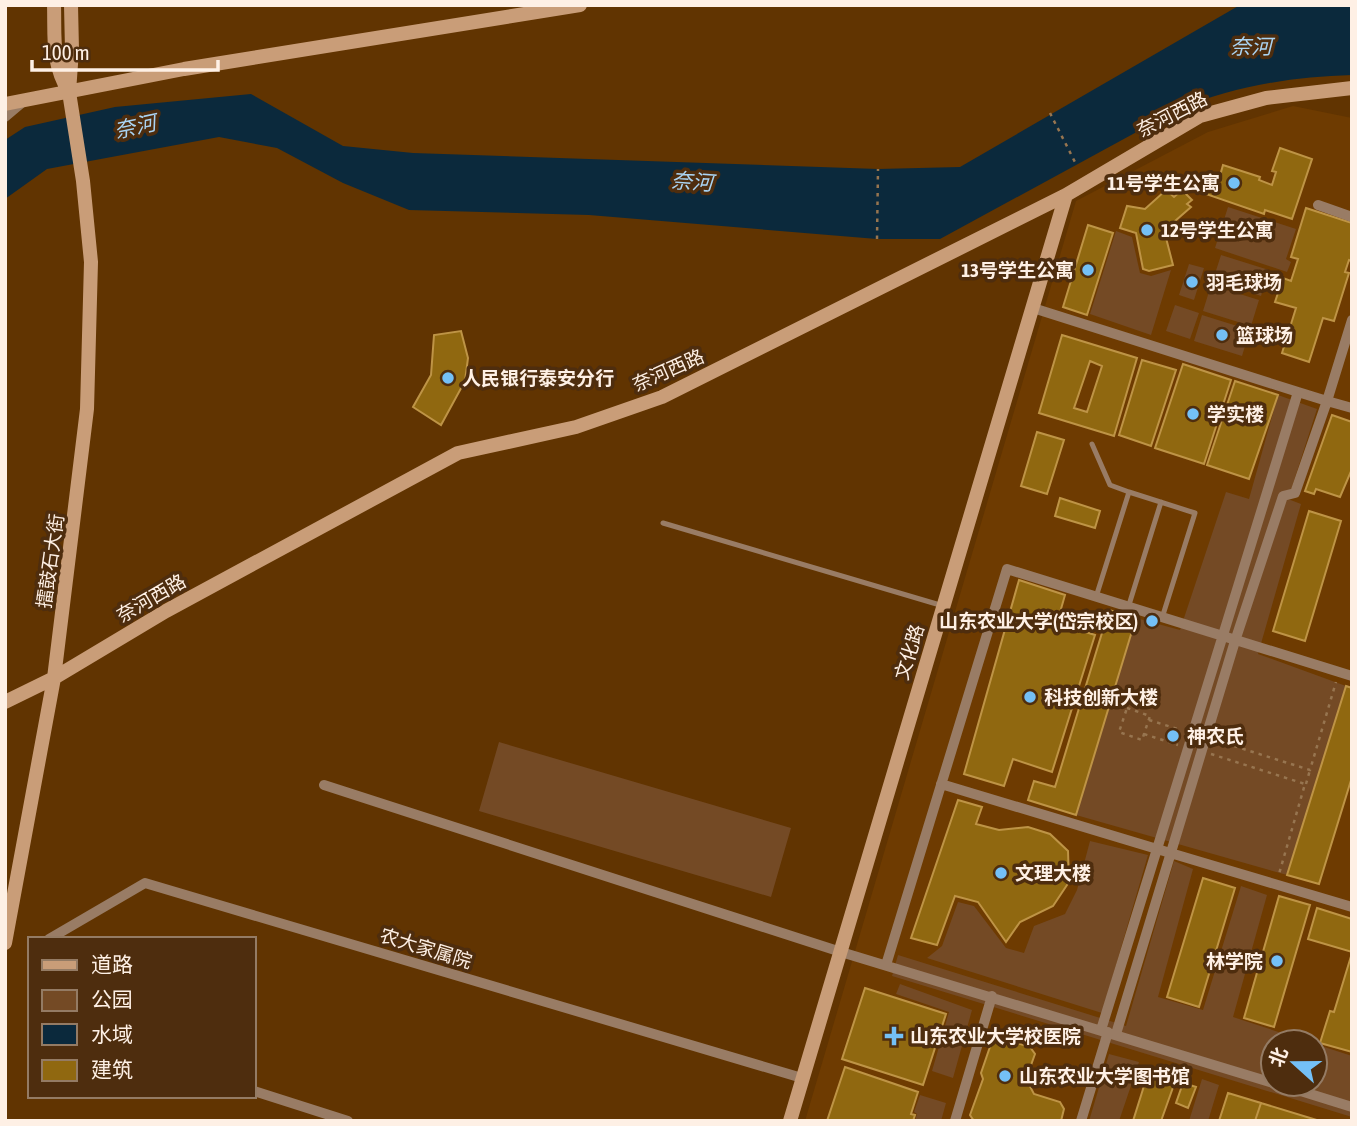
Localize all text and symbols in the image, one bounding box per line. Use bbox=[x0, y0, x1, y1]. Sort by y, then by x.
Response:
scale bar bbox=[32, 28, 217, 72]
water label: 奈河 bbox=[1230, 34, 1276, 58]
text: 100 m bbox=[42, 40, 90, 64]
street label: 奈河西路 bbox=[1133, 87, 1211, 141]
water label: 奈河 bbox=[112, 109, 162, 142]
water label: 奈河 bbox=[670, 168, 718, 195]
place label: 11号学生公寓 bbox=[1107, 172, 1220, 194]
marker: 11号学生公寓 bbox=[1226, 175, 1242, 191]
place label: 12号学生公寓 bbox=[1161, 219, 1274, 241]
marker: 12号学生公寓 bbox=[1139, 222, 1155, 238]
place label: 13号学生公寓 bbox=[961, 259, 1074, 281]
marker: 13号学生公寓 bbox=[1080, 262, 1096, 278]
place label: 羽毛球场 bbox=[1206, 271, 1282, 293]
marker: 羽毛球场 bbox=[1184, 274, 1200, 290]
place label: 篮球场 bbox=[1236, 324, 1293, 346]
marker: 篮球场 bbox=[1214, 327, 1230, 343]
street label: 奈河西路 bbox=[629, 344, 707, 396]
place label: 人民银行泰安分行 bbox=[462, 367, 614, 389]
marker: 人民银行泰安分行 bbox=[440, 370, 456, 386]
place label: 学实楼 bbox=[1207, 403, 1264, 425]
marker: 学实楼 bbox=[1185, 406, 1201, 422]
street label: 擂鼓石大街 bbox=[32, 512, 68, 610]
street label: 奈河西路 bbox=[113, 569, 189, 627]
place label: 山东农业大学(岱宗校区) bbox=[939, 610, 1138, 632]
marker: 山东农业大学(岱宗校区) bbox=[1144, 613, 1160, 629]
street label: 文化路 bbox=[890, 622, 928, 682]
place label: 科技创新大楼 bbox=[1044, 686, 1158, 708]
marker: 科技创新大楼 bbox=[1022, 689, 1038, 705]
place label: 神农氏 bbox=[1187, 725, 1244, 747]
marker: 神农氏 bbox=[1165, 728, 1181, 744]
place label: 文理大楼 bbox=[1015, 862, 1091, 884]
marker: 文理大楼 bbox=[993, 865, 1009, 881]
street label: 农大家属院 bbox=[377, 924, 475, 972]
legend bbox=[28, 937, 256, 1098]
place label: 林学院 bbox=[1206, 950, 1263, 972]
text: 道路 bbox=[91, 952, 133, 976]
marker: 林学院 bbox=[1269, 953, 1285, 969]
text: 公园 bbox=[91, 987, 133, 1011]
text: 水域 bbox=[91, 1022, 133, 1046]
place label: 山东农业大学校医院 bbox=[910, 1025, 1081, 1047]
marker: 山东农业大学校医院 bbox=[884, 1026, 904, 1046]
north arrow bbox=[1259, 1028, 1329, 1098]
text: 北 bbox=[1264, 1044, 1292, 1070]
text: 建筑 bbox=[91, 1057, 133, 1081]
place label: 山东农业大学图书馆 bbox=[1019, 1065, 1190, 1087]
marker: 山东农业大学图书馆 bbox=[997, 1068, 1013, 1084]

